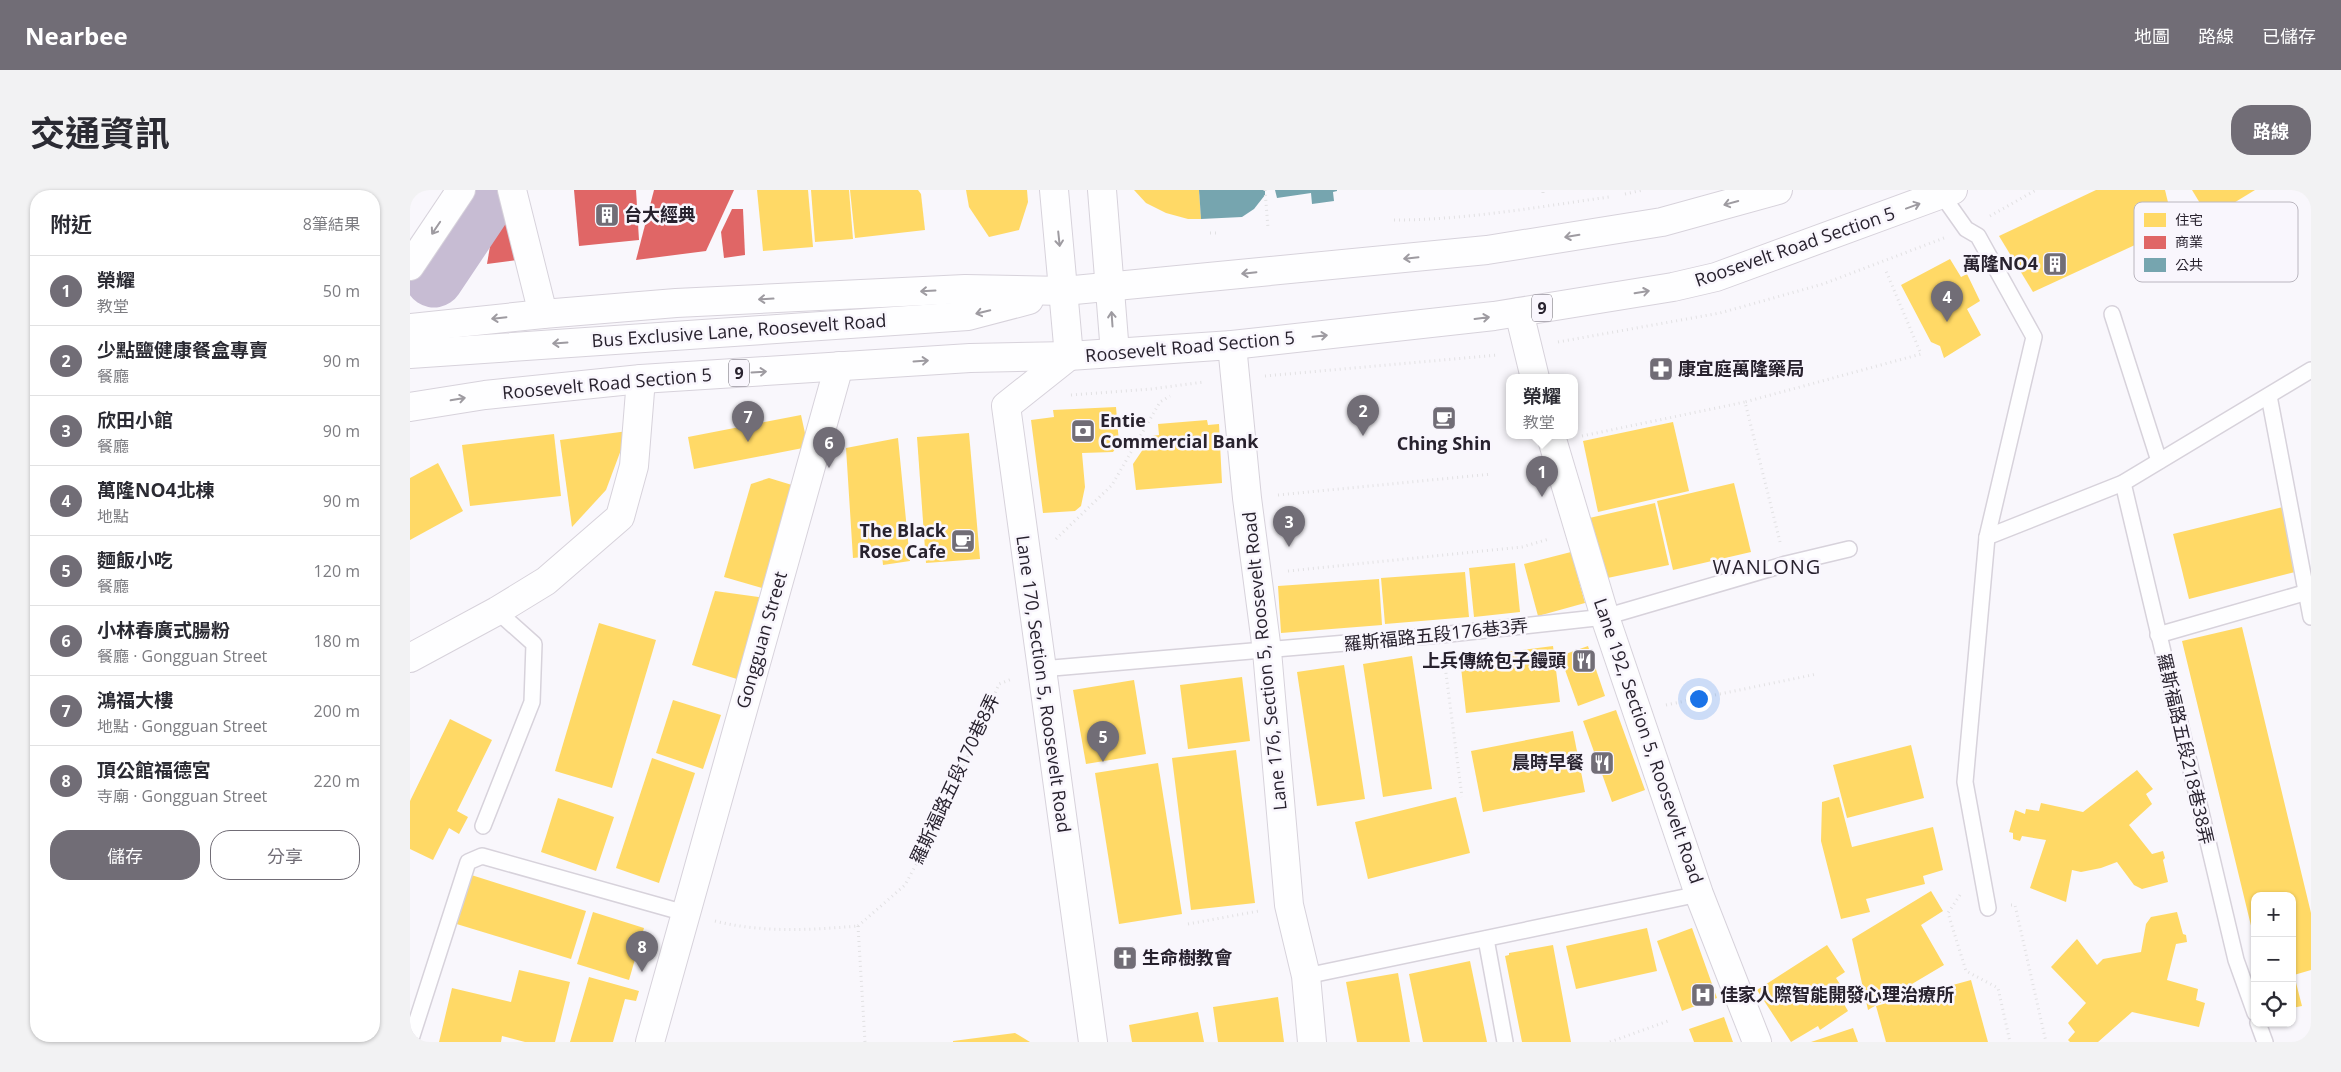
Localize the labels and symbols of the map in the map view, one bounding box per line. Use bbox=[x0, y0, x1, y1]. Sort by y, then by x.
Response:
one-way arrow bbox=[1723, 199, 1739, 208]
street label: Roosevelt Road Section 5 bbox=[1691, 200, 1898, 292]
one-way arrow bbox=[1905, 201, 1920, 210]
building icon: 台大經典 bbox=[594, 202, 620, 228]
place label: 台大經典 bbox=[624, 202, 696, 226]
legend bbox=[2134, 202, 2298, 282]
text: 住宅 bbox=[2175, 210, 2203, 229]
one-way arrow bbox=[430, 221, 441, 235]
one-way arrow bbox=[1054, 230, 1064, 246]
one-way arrow bbox=[1564, 232, 1580, 242]
text: 商業 bbox=[2175, 232, 2203, 251]
place label: 萬隆NO4 bbox=[1963, 251, 2038, 275]
building icon: 萬隆NO4 bbox=[2042, 251, 2068, 277]
one-way arrow bbox=[1403, 253, 1419, 262]
text: 公共 bbox=[2175, 255, 2203, 274]
one-way arrow bbox=[1242, 269, 1258, 278]
pin: 4 bbox=[1931, 281, 1963, 322]
one-way arrow bbox=[920, 287, 936, 296]
one-way arrow bbox=[1634, 287, 1650, 297]
one-way arrow bbox=[758, 294, 774, 304]
road number: 9 bbox=[1532, 295, 1552, 322]
one-way arrow bbox=[976, 307, 992, 317]
street label: Bus Exclusive Lane, Roosevelt Road bbox=[591, 308, 887, 352]
one-way arrow bbox=[1108, 311, 1117, 327]
one-way arrow bbox=[1474, 313, 1490, 323]
one-way arrow bbox=[491, 314, 507, 323]
street label: Roosevelt Road Section 5 bbox=[1084, 325, 1296, 367]
one-way arrow bbox=[1312, 331, 1328, 341]
one-way arrow bbox=[552, 338, 568, 348]
one-way arrow bbox=[913, 356, 929, 365]
pharmacy icon: 康宜庭萬隆藥局 bbox=[1648, 356, 1674, 382]
place label: 康宜庭萬隆藥局 bbox=[1678, 356, 1804, 380]
road number: 9 bbox=[729, 360, 749, 387]
street label: Roosevelt Road Section 5 bbox=[501, 362, 713, 404]
one-way arrow bbox=[751, 367, 767, 376]
one-way arrow bbox=[450, 394, 466, 404]
pin: 2 bbox=[1347, 395, 1379, 436]
pin: 7 bbox=[732, 401, 764, 442]
cafe icon: Ching Shin bbox=[1431, 405, 1457, 431]
place label: Entie Commercial Bank bbox=[1100, 408, 1259, 453]
bank icon: Entie Commercial Bank bbox=[1070, 418, 1096, 444]
pin: 6 bbox=[813, 427, 845, 468]
place label: Ching Shin bbox=[1397, 431, 1491, 455]
pin: 1 bbox=[1526, 456, 1558, 497]
pin: 3 bbox=[1273, 506, 1305, 547]
street label: Lane 176, Section 5, Roosevelt Road bbox=[1236, 511, 1292, 812]
place label: The Black Rose Cafe bbox=[859, 518, 947, 563]
cafe icon: The Black Rose Cafe bbox=[950, 528, 976, 554]
street label: Lane 170, Section 5, Roosevelt Road bbox=[1011, 534, 1077, 834]
district label: WANLONG bbox=[1713, 553, 1821, 580]
street label: Gongguan Street bbox=[730, 568, 792, 711]
street label: Lane 192, Section 5, Roosevelt Road bbox=[1589, 595, 1709, 887]
street label: 羅斯福路五段176巷3弄 bbox=[1343, 612, 1529, 656]
place label: 上兵傳統包子饅頭 bbox=[1422, 648, 1566, 672]
restaurant icon: 上兵傳統包子饅頭 bbox=[1571, 648, 1597, 674]
street label: 羅斯福路五段218巷38弄 bbox=[2152, 651, 2220, 847]
your location bbox=[1686, 686, 1712, 712]
street label: 羅斯福路五段170巷8弄 bbox=[904, 690, 1004, 868]
pin: 5 bbox=[1087, 721, 1119, 762]
place label: 晨時早餐 bbox=[1512, 750, 1584, 774]
restaurant icon: 晨時早餐 bbox=[1589, 750, 1615, 776]
pin: 8 bbox=[626, 931, 658, 972]
church icon: 生命樹教會 bbox=[1112, 945, 1138, 971]
place label: 生命樹教會 bbox=[1142, 945, 1233, 969]
hospital icon: 佳家人際智能開發心理治療所 bbox=[1690, 982, 1716, 1008]
place label: 佳家人際智能開發心理治療所 bbox=[1720, 982, 1954, 1006]

